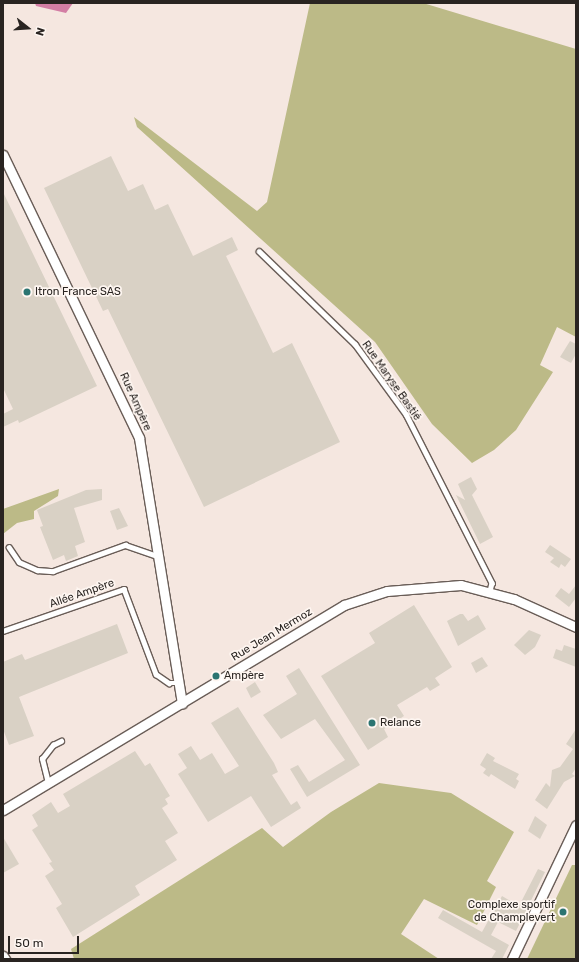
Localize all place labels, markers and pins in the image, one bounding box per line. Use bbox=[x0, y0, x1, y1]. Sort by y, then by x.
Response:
place label: Itron France SAS bbox=[35, 285, 121, 299]
marker: Itron France SAS bbox=[22, 287, 32, 297]
place label: Ampère bbox=[224, 669, 264, 683]
marker: Ampère bbox=[211, 671, 221, 681]
place label: Relance bbox=[380, 716, 421, 730]
marker: Relance bbox=[367, 718, 377, 728]
place label: Complexe sportif de Champlevert bbox=[468, 899, 555, 925]
marker: Complexe sportif de Champlevert bbox=[558, 907, 568, 917]

